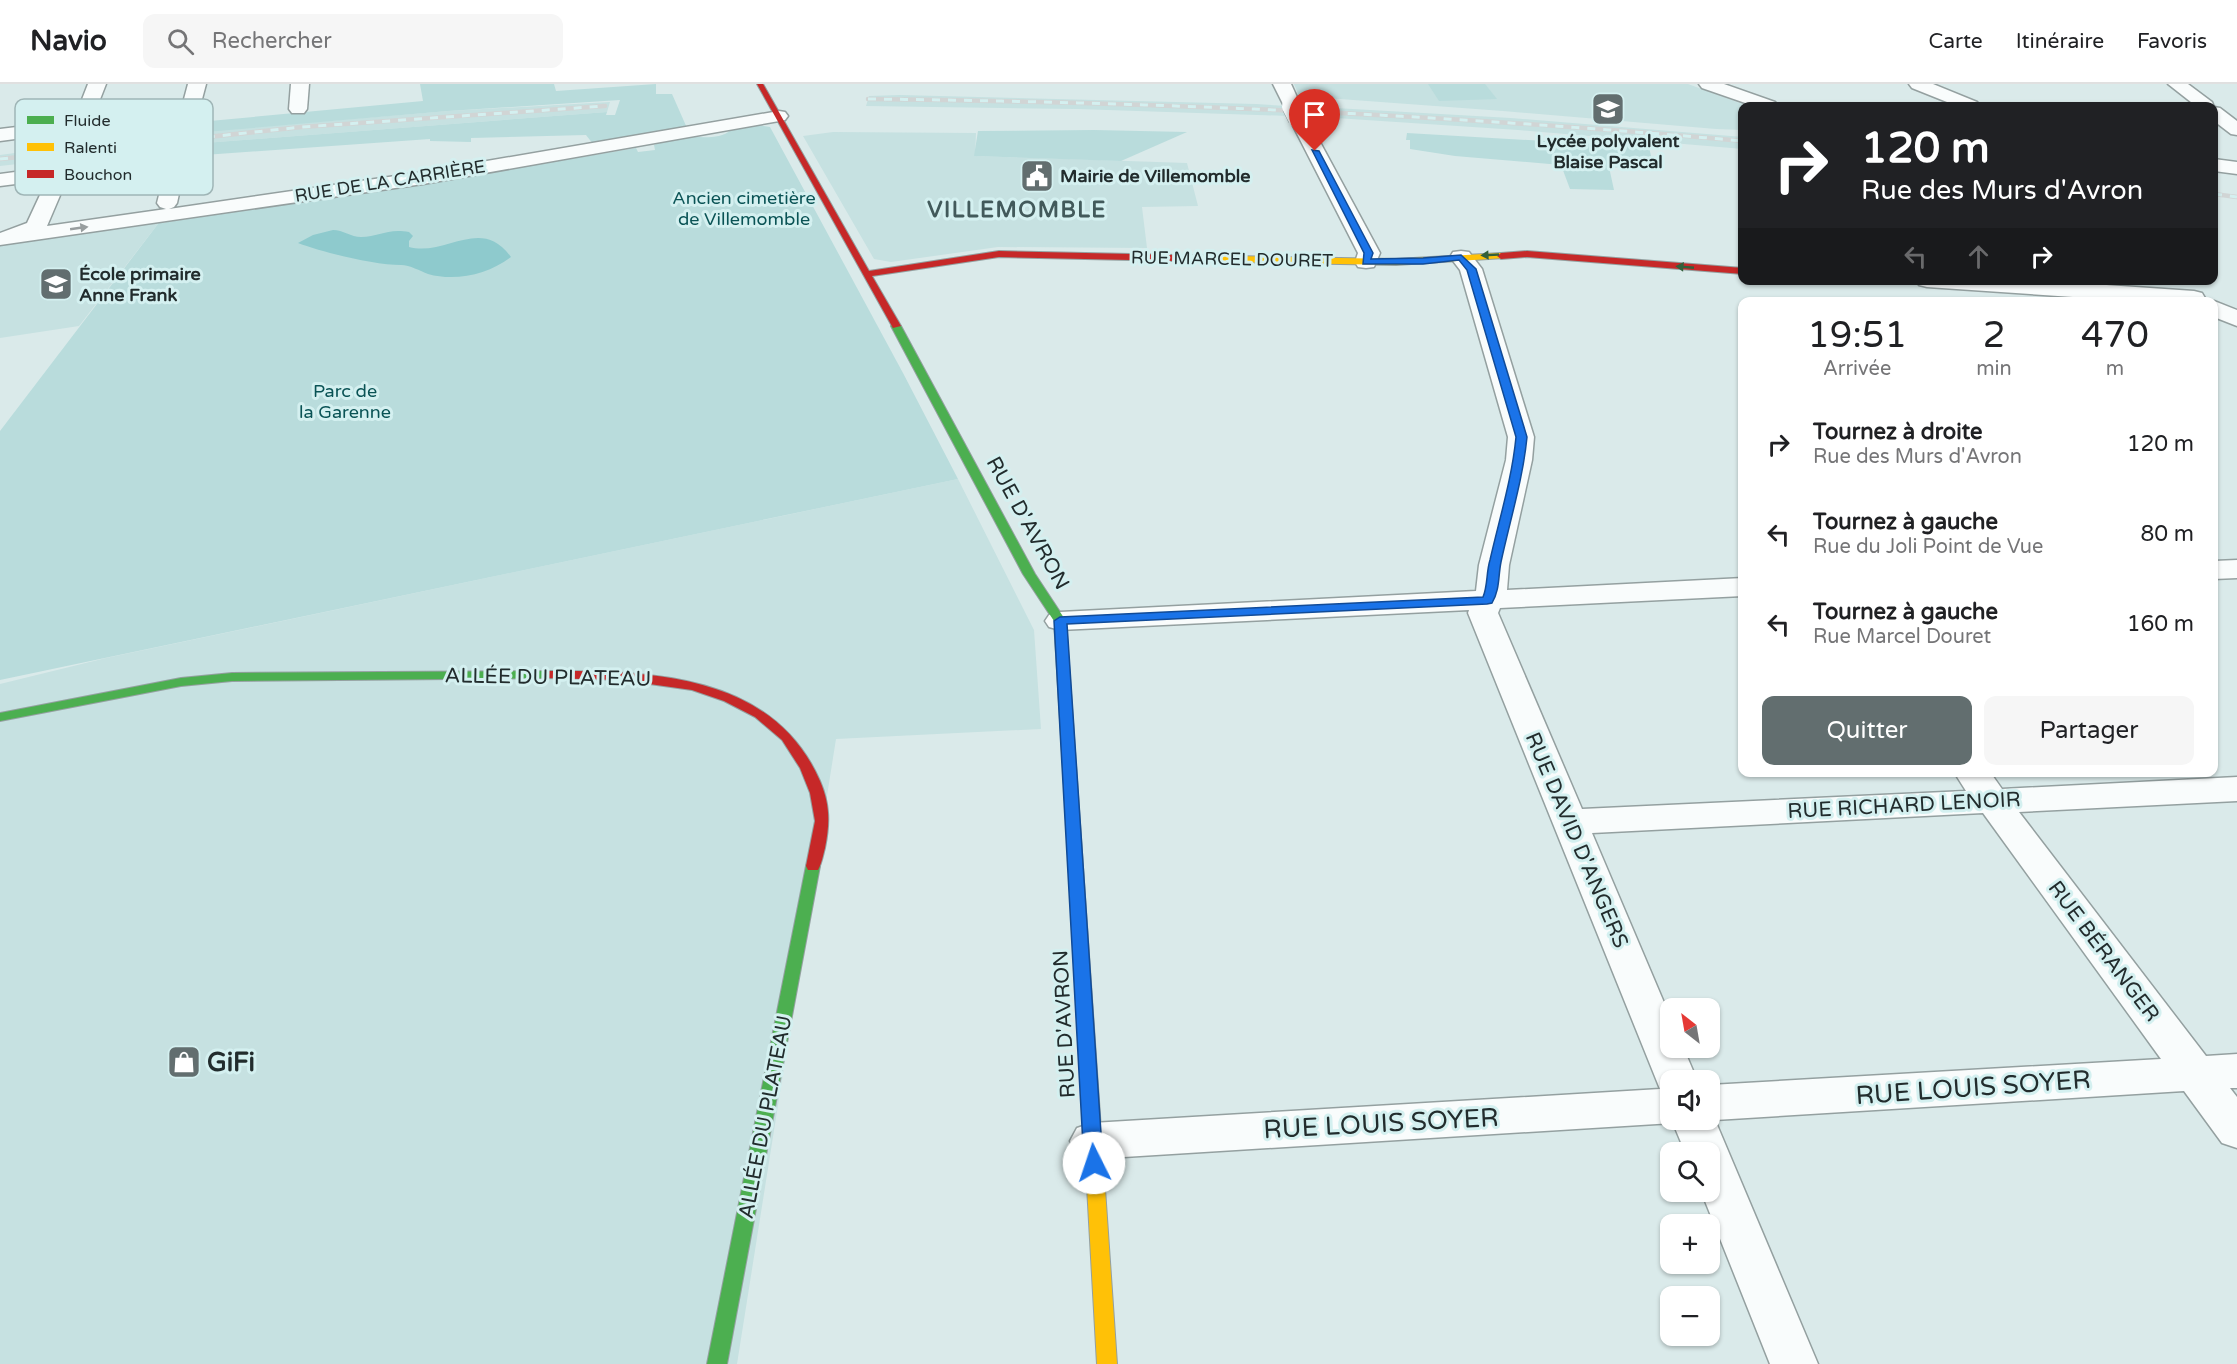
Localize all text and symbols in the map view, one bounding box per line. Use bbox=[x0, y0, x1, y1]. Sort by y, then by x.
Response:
search box bbox=[143, 14, 563, 68]
text: Navio bbox=[30, 24, 107, 58]
icon: search bbox=[164, 25, 197, 58]
text: Rechercher bbox=[212, 28, 332, 54]
text: Carte bbox=[1929, 29, 1983, 54]
text: Itinéraire bbox=[2016, 29, 2104, 54]
text: Favoris bbox=[2137, 29, 2207, 54]
pin bbox=[1289, 89, 1340, 151]
school or university icon: Lycée polyvalent Blaise Pascal bbox=[1590, 91, 1626, 127]
icon: arrive bbox=[1298, 98, 1331, 131]
legend bbox=[15, 99, 213, 195]
text: Fluide bbox=[64, 111, 110, 131]
text: 120 m bbox=[1861, 123, 1990, 174]
icon: right bbox=[1762, 126, 1840, 204]
place label: Lycée polyvalent Blaise Pascal bbox=[1537, 130, 1680, 173]
text: Ralenti bbox=[64, 138, 117, 158]
street label: RUE DE LA CARRIÈRE bbox=[293, 155, 487, 207]
public building icon: Mairie de Villemomble bbox=[1019, 158, 1055, 194]
text: Bouchon bbox=[64, 165, 132, 185]
place label: Mairie de Villemomble bbox=[1060, 165, 1250, 187]
text: Rue des Murs d'Avron bbox=[1861, 174, 2143, 207]
park label: Ancien cimetière de Villemomble bbox=[672, 187, 816, 230]
district label: VILLEMOMBLE bbox=[927, 197, 1107, 223]
one-way arrow bbox=[69, 223, 88, 233]
icon: left bbox=[1899, 240, 1932, 273]
icon: ahead bbox=[1962, 240, 1995, 273]
icon: right bbox=[2025, 240, 2058, 273]
street label: RUE MARCEL DOURET bbox=[1131, 246, 1333, 272]
one-way arrow bbox=[1481, 250, 1500, 259]
one-way arrow bbox=[1675, 262, 1694, 271]
place label: École primaire Anne Frank bbox=[79, 263, 201, 306]
school or university icon: École primaire Anne Frank bbox=[38, 266, 74, 302]
text: 19:51 bbox=[1807, 314, 1907, 357]
text: 2 bbox=[1983, 314, 2005, 357]
text: 470 bbox=[2081, 314, 2149, 357]
text: Arrivée bbox=[1823, 357, 1891, 381]
text: min bbox=[1976, 357, 2012, 381]
text: m bbox=[2106, 357, 2124, 381]
park label: Parc de la Garenne bbox=[299, 380, 391, 423]
text: Tournez à droite bbox=[1813, 419, 1982, 445]
icon: right bbox=[1762, 428, 1795, 461]
text: 120 m bbox=[2127, 431, 2194, 457]
text: Rue des Murs d'Avron bbox=[1813, 445, 2022, 469]
street label: RUE D'AVRON bbox=[981, 452, 1074, 594]
text: Tournez à gauche bbox=[1813, 509, 1998, 535]
icon: left bbox=[1762, 518, 1795, 551]
text: 80 m bbox=[2140, 521, 2194, 547]
text: Rue du Joli Point de Vue bbox=[1813, 535, 2043, 559]
text: Tournez à gauche bbox=[1813, 599, 1998, 625]
icon: left bbox=[1762, 608, 1795, 641]
text: 160 m bbox=[2127, 611, 2194, 637]
text: Rue Marcel Douret bbox=[1813, 625, 1991, 649]
street label: ALLÉE DU PLATEAU bbox=[444, 663, 652, 692]
button: Quitter bbox=[1762, 696, 1972, 765]
button: Partager bbox=[1984, 696, 2194, 765]
street label: RUE DAVID D'ANGERS bbox=[1520, 729, 1633, 952]
street label: RUE RICHARD LENOIR bbox=[1787, 787, 2021, 824]
street label: RUE BÉRANGER bbox=[2043, 876, 2165, 1026]
street label: RUE D'AVRON bbox=[1048, 949, 1081, 1099]
north arrow bbox=[1660, 998, 1720, 1058]
map controls bbox=[1660, 998, 1720, 1346]
street label: ALLÉE DU PLATEAU bbox=[733, 1013, 797, 1221]
shop icon: GiFi bbox=[166, 1044, 202, 1080]
place label: GiFi bbox=[207, 1047, 255, 1078]
street label: RUE LOUIS SOYER bbox=[1854, 1064, 2092, 1111]
button: sound bbox=[1660, 1070, 1720, 1130]
street label: RUE LOUIS SOYER bbox=[1263, 1102, 1499, 1145]
position arrow bbox=[1062, 1131, 1126, 1195]
button: search bbox=[1660, 1142, 1720, 1202]
button: + bbox=[1660, 1214, 1720, 1274]
button: − bbox=[1660, 1286, 1720, 1346]

